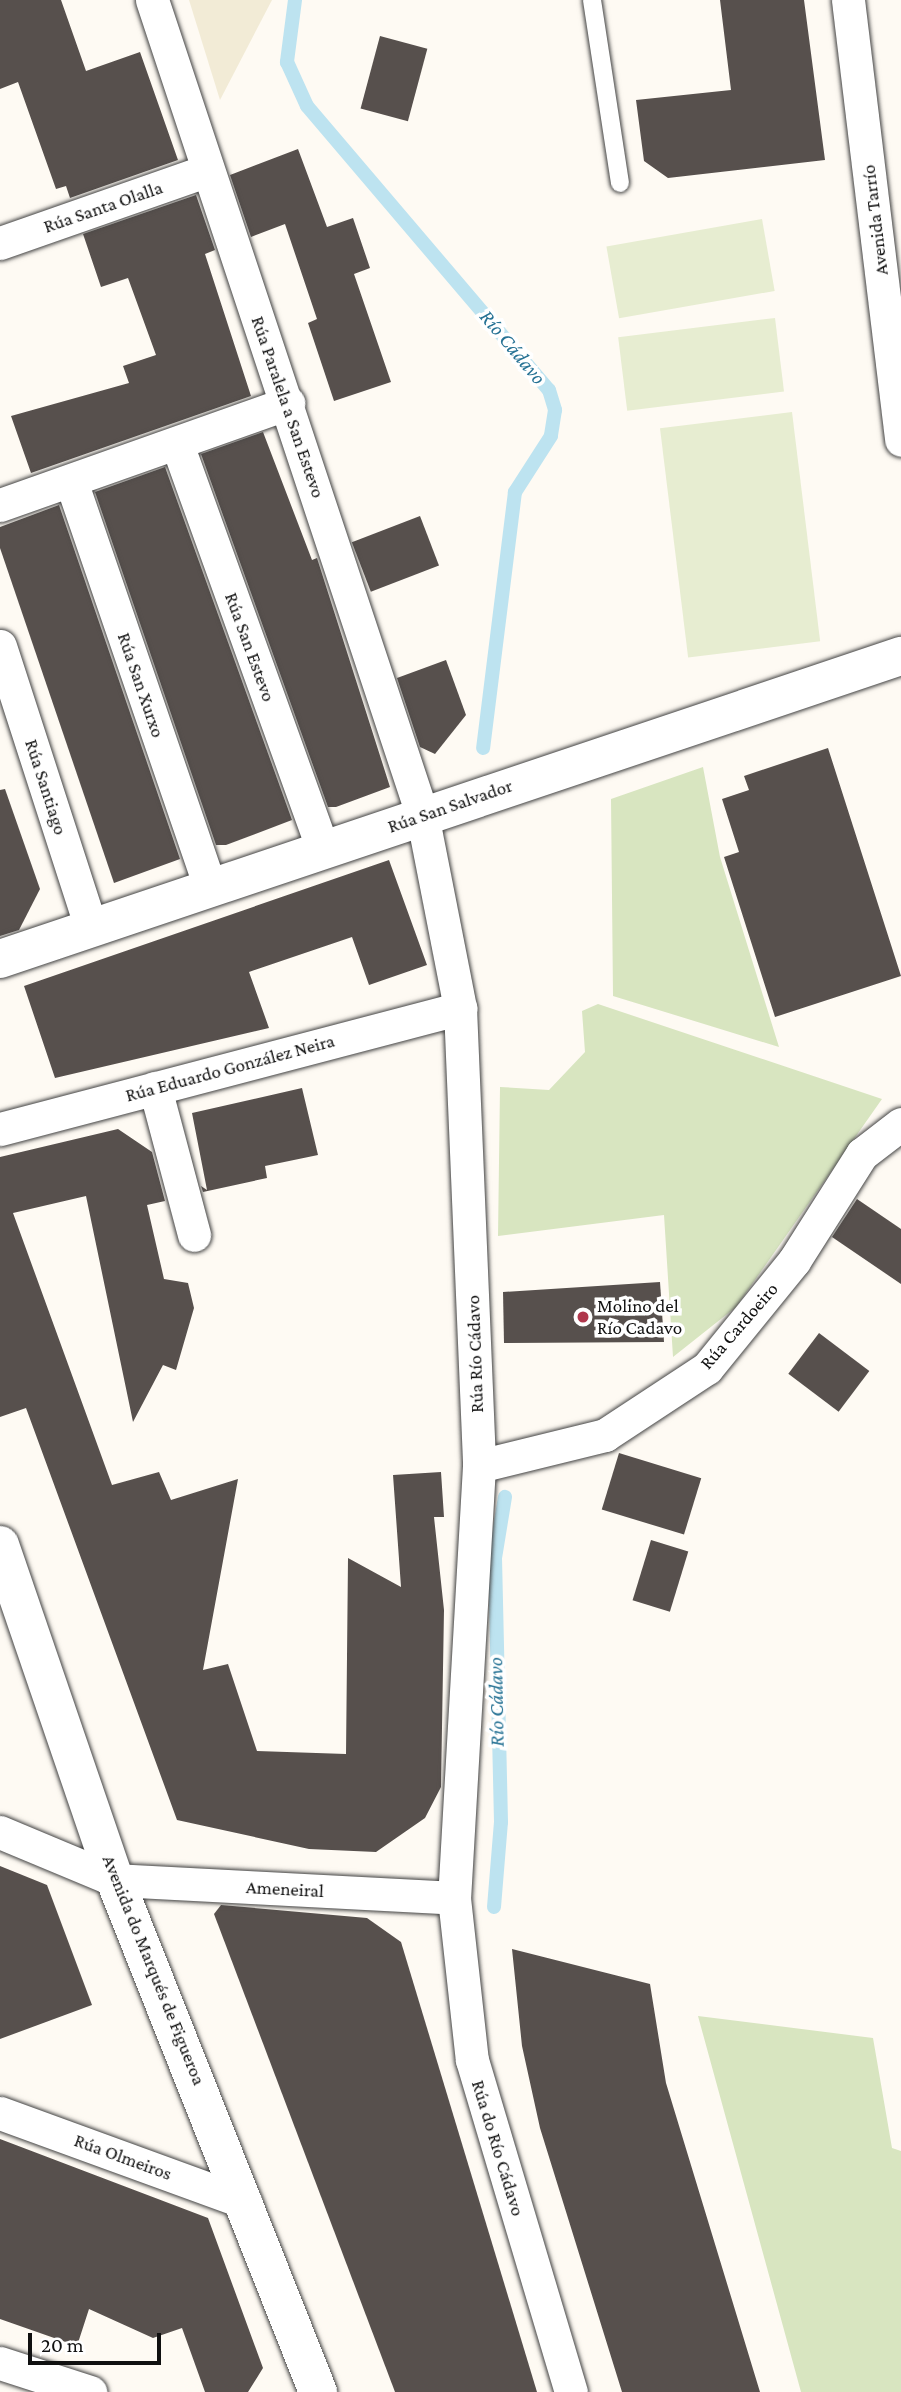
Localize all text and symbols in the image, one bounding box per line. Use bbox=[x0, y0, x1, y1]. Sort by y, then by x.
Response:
street label: Avenida Tarrío bbox=[857, 163, 893, 277]
street label: Rúa Santa Olalla bbox=[40, 176, 166, 238]
water label: Río Cádavo bbox=[475, 305, 551, 389]
street label: Rúa Paralela a San Estevo bbox=[246, 313, 330, 501]
street label: Rúa San Estevo bbox=[220, 589, 280, 705]
street label: Rúa San Xurxo bbox=[112, 630, 170, 740]
street label: Rúa Santiago bbox=[20, 736, 72, 838]
street label: Rúa San Salvador bbox=[385, 774, 515, 838]
street label: Rúa Eduardo González Neira bbox=[123, 1029, 337, 1107]
street label: Rúa Cardoeiro bbox=[695, 1278, 783, 1374]
street label: Rúa Río Cádavo bbox=[462, 1295, 488, 1413]
place label: Molino del Río Cadavo bbox=[597, 1295, 682, 1339]
marker: Molino del Río Cadavo bbox=[575, 1309, 591, 1325]
water label: Río Cádavo bbox=[483, 1657, 509, 1747]
street label: Avenida do Marqués de Figueroa bbox=[97, 1852, 211, 2088]
street label: Ameneiral bbox=[245, 1876, 325, 1902]
street label: Rúa do Río Cádavo bbox=[467, 2077, 529, 2219]
street label: Rúa Olmeiros bbox=[71, 2129, 175, 2185]
scale bar bbox=[32, 2318, 164, 2362]
text: 20 m bbox=[41, 2333, 84, 2357]

